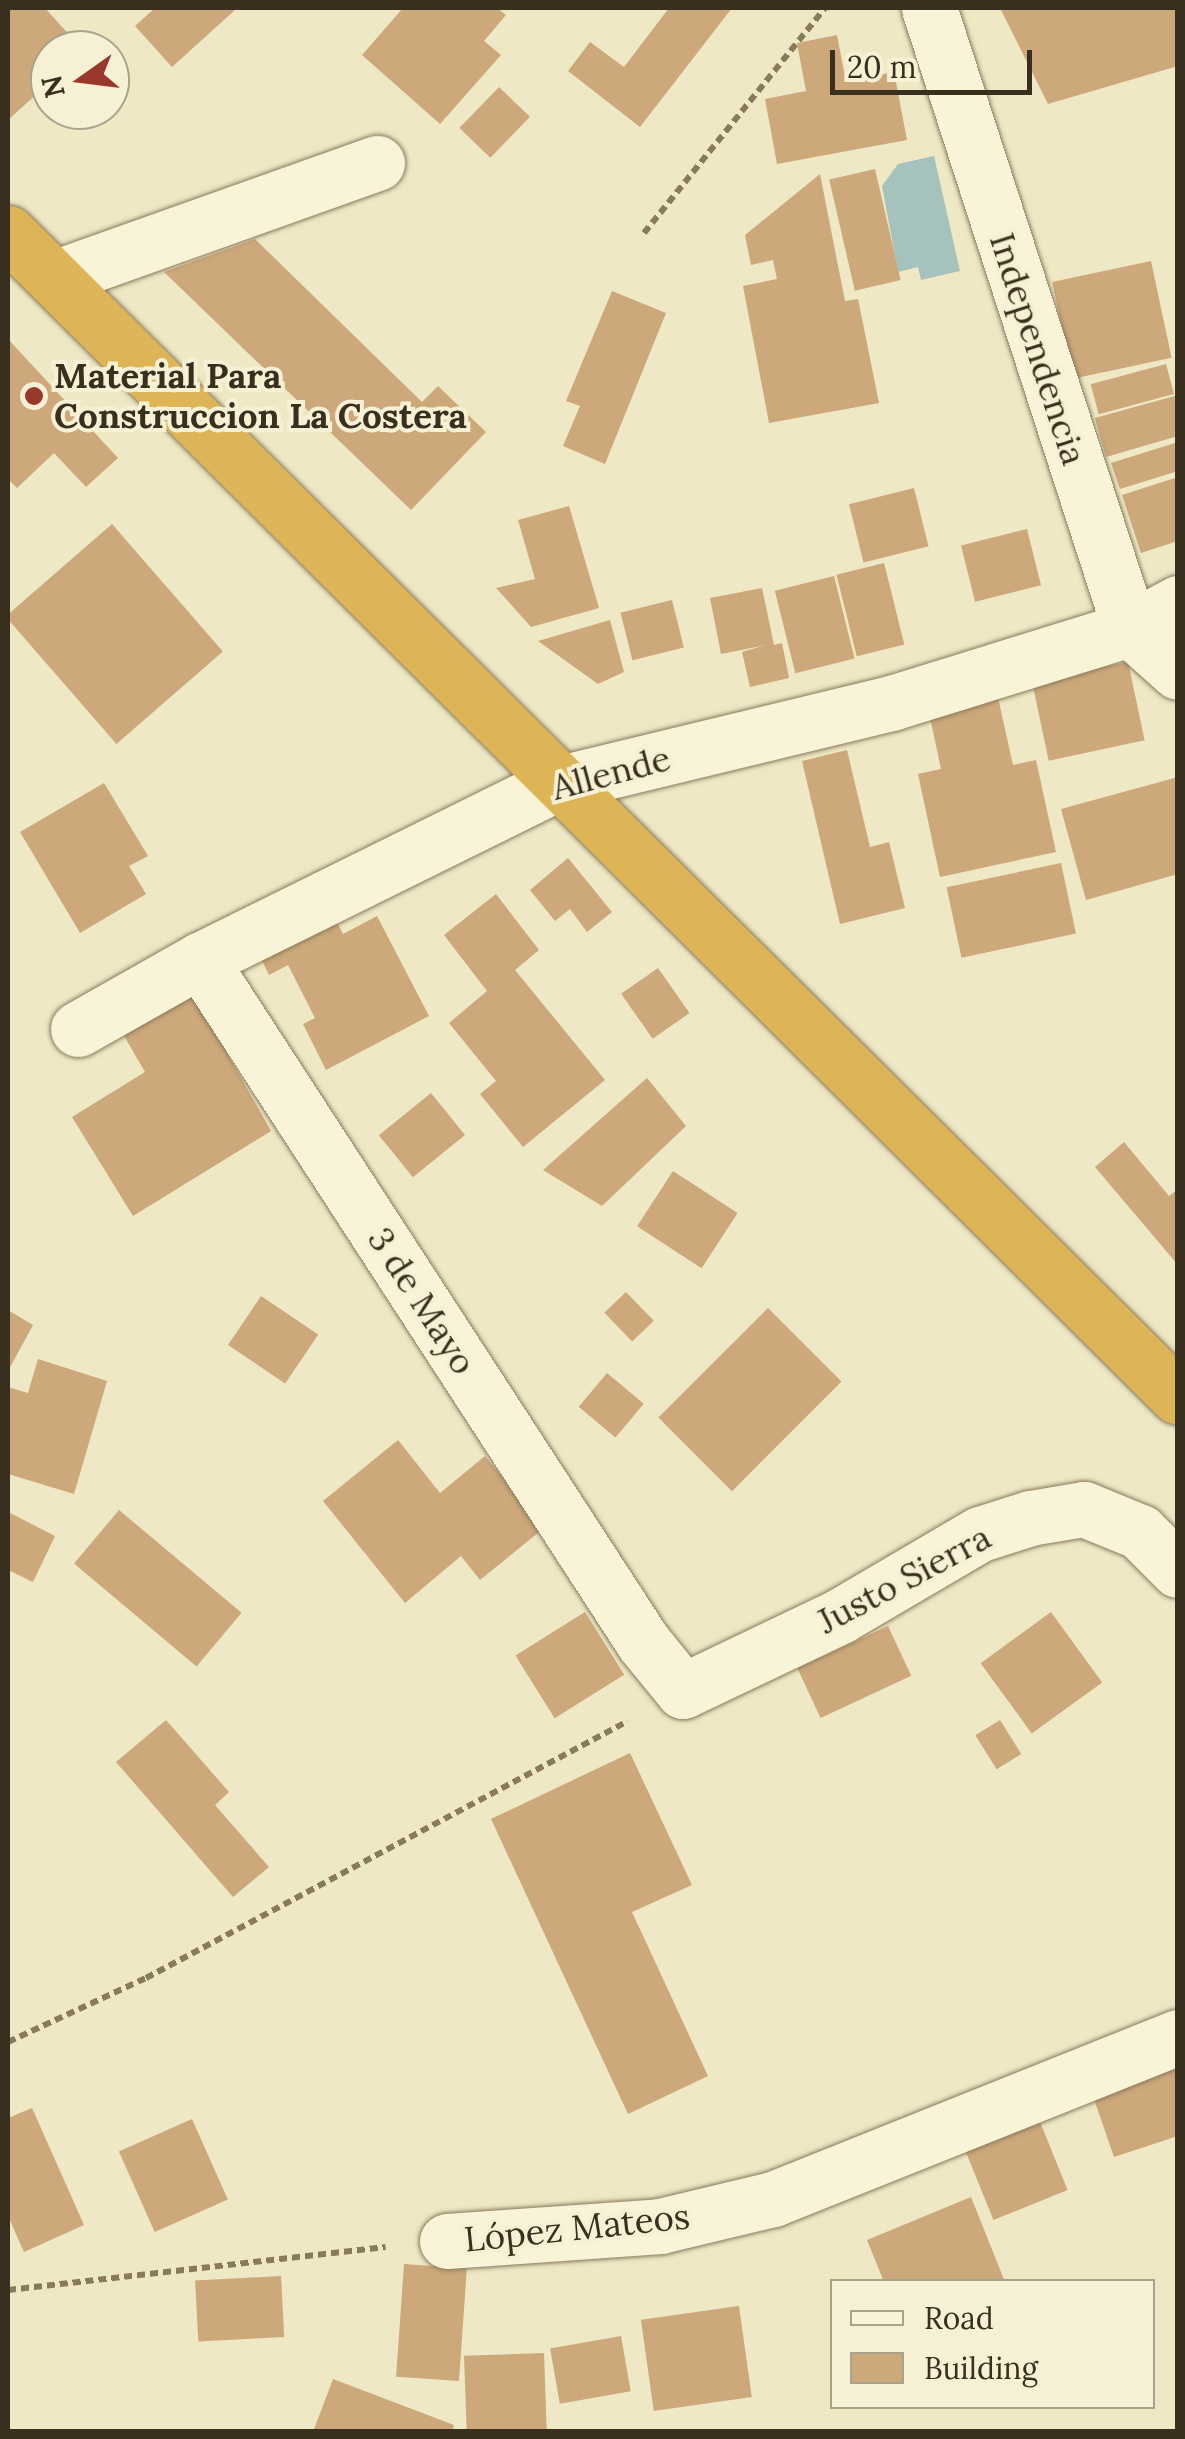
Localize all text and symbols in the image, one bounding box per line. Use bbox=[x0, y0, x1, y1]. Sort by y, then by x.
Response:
north arrow bbox=[30, 30, 130, 130]
scale bar bbox=[835, 30, 1038, 92]
text: 20 m bbox=[847, 48, 916, 86]
text: N bbox=[33, 72, 73, 102]
street label: Independencia bbox=[981, 228, 1095, 470]
place label: Material Para Construccion La Costera bbox=[54, 355, 467, 437]
marker: Material Para Construccion La Costera bbox=[23, 385, 45, 407]
street label: Allende bbox=[547, 737, 675, 809]
street label: 3 de Mayo bbox=[359, 1220, 485, 1382]
street label: Justo Sierra bbox=[810, 1516, 998, 1642]
street label: López Mateos bbox=[462, 2195, 692, 2261]
legend bbox=[830, 2279, 1155, 2409]
text: Road bbox=[924, 2299, 994, 2337]
text: Building bbox=[924, 2349, 1038, 2387]

